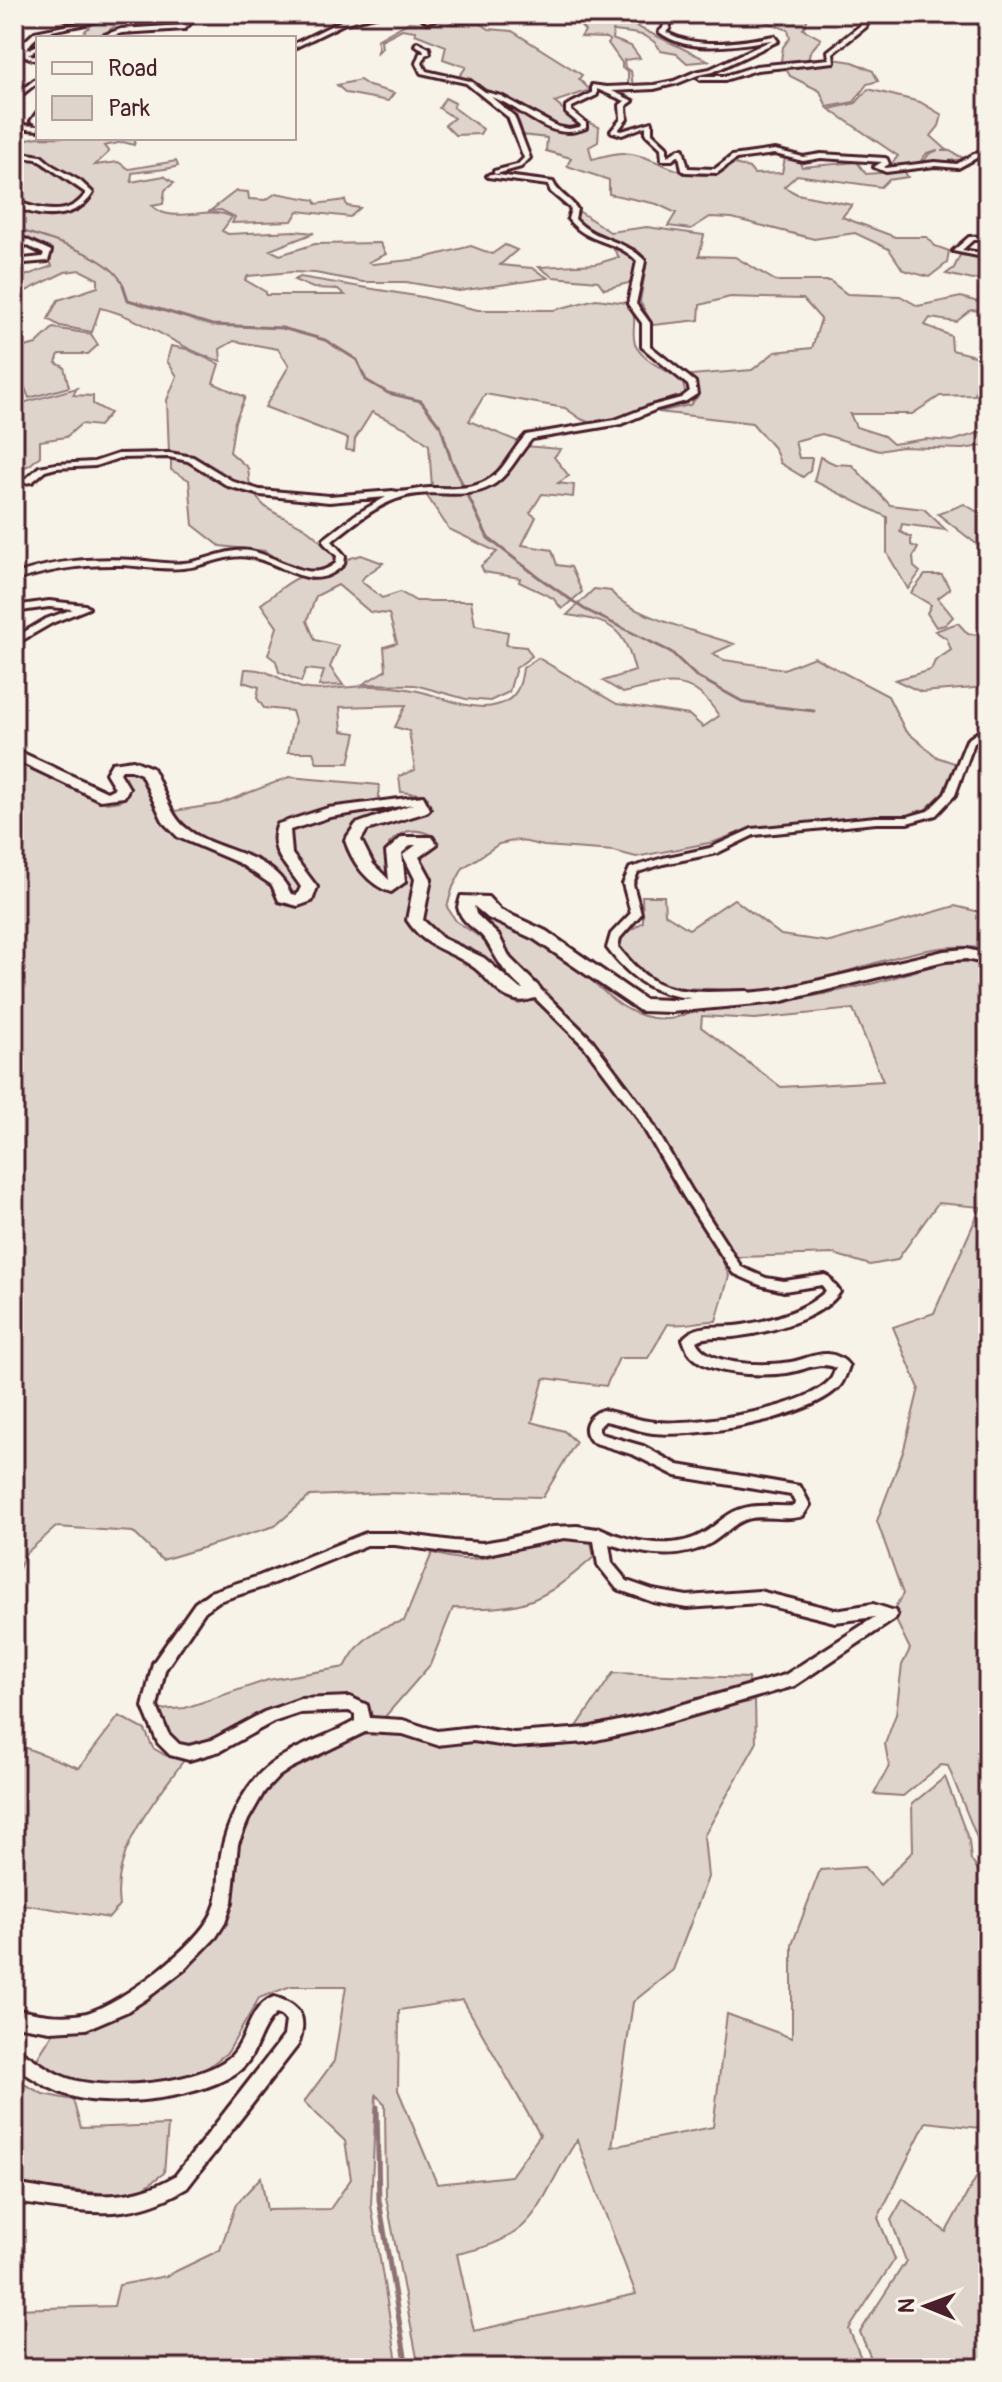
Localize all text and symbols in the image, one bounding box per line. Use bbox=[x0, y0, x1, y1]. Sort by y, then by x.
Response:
legend bbox=[36, 36, 296, 140]
text: Road bbox=[108, 54, 158, 83]
text: Park bbox=[108, 94, 150, 123]
north arrow bbox=[886, 2266, 966, 2346]
text: N bbox=[893, 2298, 921, 2313]

